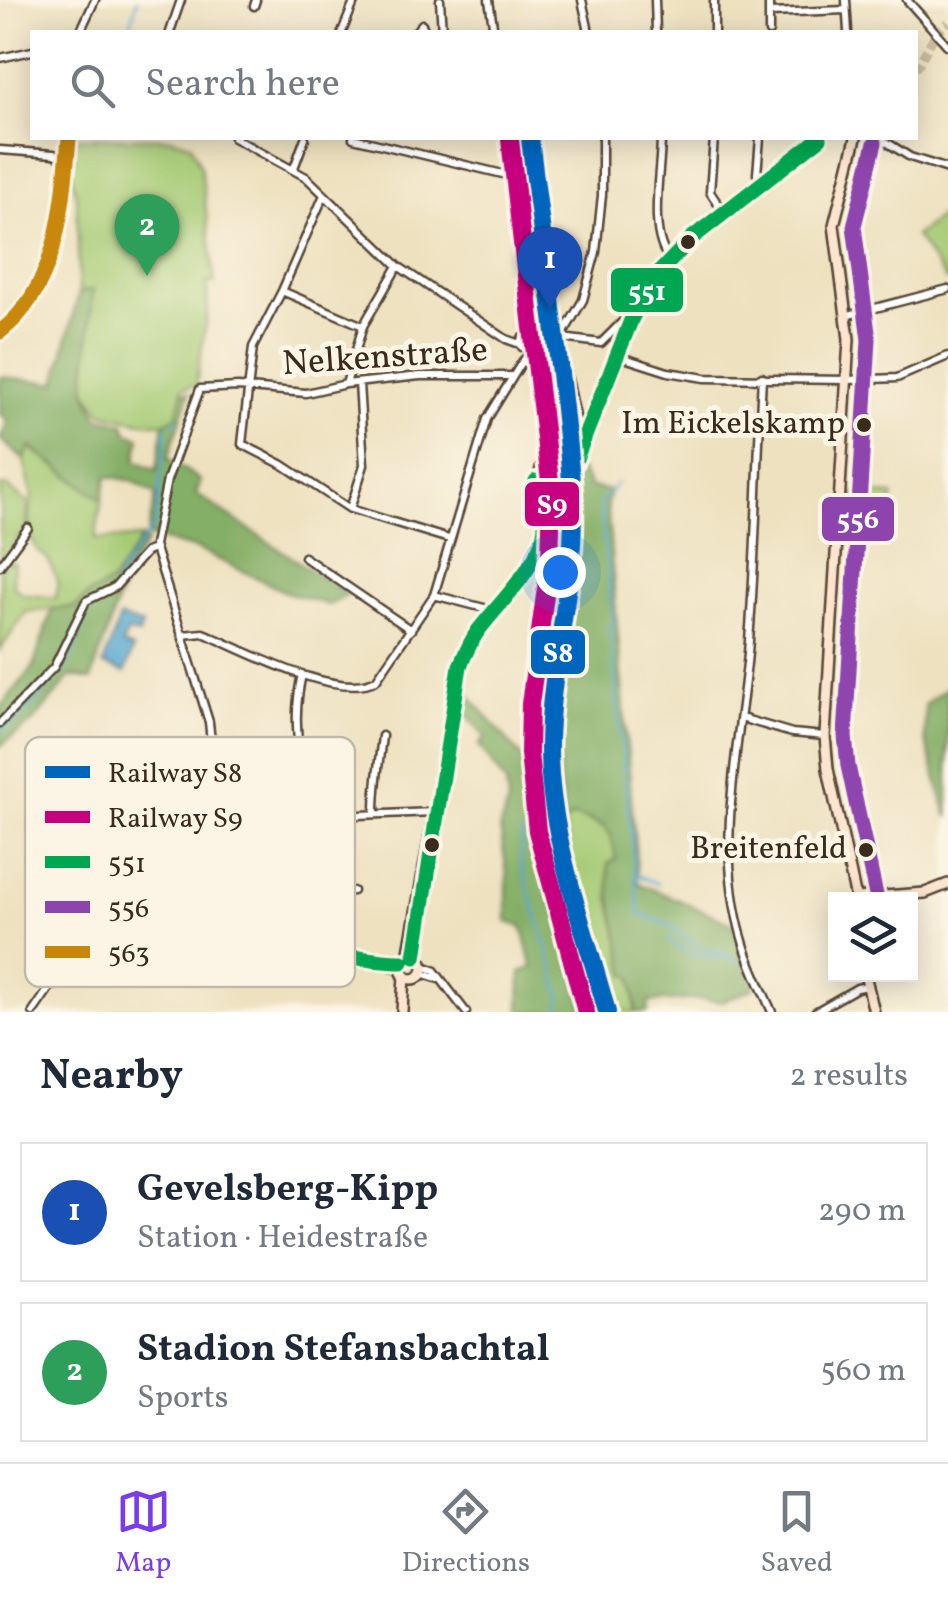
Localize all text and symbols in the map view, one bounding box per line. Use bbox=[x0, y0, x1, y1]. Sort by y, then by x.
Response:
search box bbox=[30, 30, 918, 140]
icon: search bbox=[65, 58, 120, 113]
text: Search here bbox=[145, 59, 340, 112]
pin: 2 bbox=[114, 194, 180, 276]
pin: 1 bbox=[518, 226, 582, 309]
unlabelled marker bbox=[678, 232, 698, 252]
line badge: 551 bbox=[609, 266, 685, 314]
text: 551 bbox=[628, 273, 666, 312]
street label: Nelkenstraße bbox=[281, 327, 489, 389]
place label: Im Eickelskamp bbox=[621, 403, 845, 447]
marker: Im Eickelskamp bbox=[854, 415, 874, 435]
line badge: S9 bbox=[523, 480, 581, 528]
text: S9 bbox=[536, 487, 568, 526]
line badge: 556 bbox=[820, 495, 896, 543]
text: 556 bbox=[837, 501, 879, 540]
your location bbox=[535, 547, 586, 598]
line badge: S8 bbox=[529, 628, 587, 676]
text: S8 bbox=[543, 635, 573, 674]
legend bbox=[25, 737, 355, 987]
text: Railway S8 bbox=[108, 755, 242, 794]
text: Railway S9 bbox=[108, 800, 243, 839]
place label: Breitenfeld bbox=[690, 828, 847, 872]
unlabelled marker bbox=[422, 835, 442, 855]
marker: Breitenfeld bbox=[856, 840, 876, 860]
text: 551 bbox=[108, 845, 146, 884]
text: 556 bbox=[108, 890, 149, 929]
map controls bbox=[828, 892, 918, 982]
button: layers bbox=[828, 892, 918, 982]
text: 563 bbox=[108, 935, 150, 974]
text: Nearby bbox=[40, 1048, 183, 1107]
text: 2 results bbox=[790, 1055, 908, 1099]
text: Gevelsberg-Kipp bbox=[137, 1164, 438, 1217]
text: 1 bbox=[68, 1190, 81, 1234]
text: 290 m bbox=[818, 1190, 906, 1234]
text: Station · Heidestraße bbox=[137, 1217, 428, 1261]
text: Stadion Stefansbachtal bbox=[137, 1324, 550, 1377]
text: 2 bbox=[66, 1350, 83, 1394]
text: 560 m bbox=[820, 1350, 906, 1394]
text: Sports bbox=[137, 1377, 228, 1421]
tab: Map bbox=[115, 1484, 171, 1583]
tab: Directions bbox=[402, 1484, 530, 1583]
tab: Saved bbox=[761, 1484, 833, 1583]

